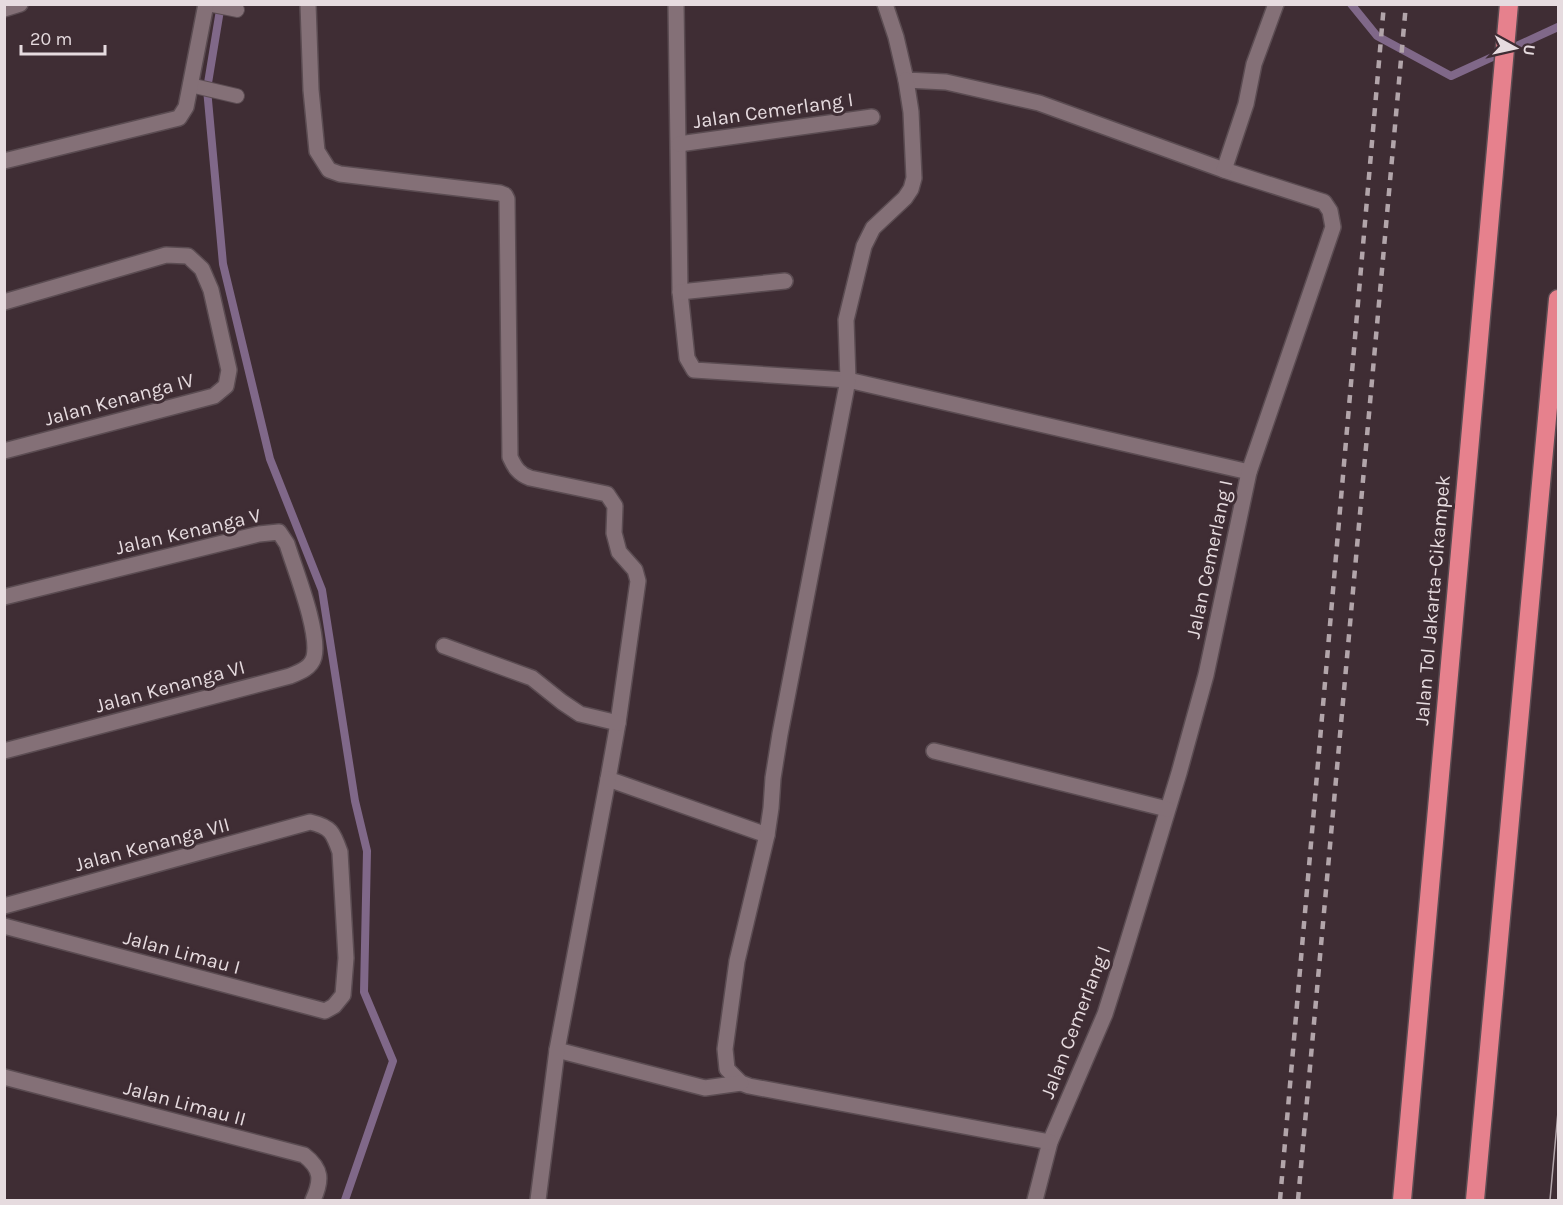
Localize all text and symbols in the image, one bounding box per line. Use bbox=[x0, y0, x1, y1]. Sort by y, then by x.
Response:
scale bar bbox=[21, 18, 105, 56]
north arrow bbox=[1485, 18, 1545, 78]
text: 20 m bbox=[30, 28, 72, 50]
text: U bbox=[1519, 43, 1540, 57]
street label: Jalan Cemerlang I bbox=[691, 88, 855, 133]
street label: Jalan Kenanga IV bbox=[42, 368, 196, 431]
street label: Jalan Tol Jakarta–Cikampek bbox=[1410, 474, 1455, 726]
street label: Jalan Cemerlang I bbox=[1181, 478, 1238, 641]
street label: Jalan Kenanga V bbox=[113, 504, 263, 559]
street label: Jalan Kenanga VI bbox=[93, 655, 247, 718]
street label: Jalan Kenanga VII bbox=[72, 813, 232, 876]
street label: Jalan Limau I bbox=[121, 926, 243, 979]
street label: Jalan Cemerlang I bbox=[1036, 943, 1115, 1102]
street label: Jalan Limau II bbox=[121, 1076, 249, 1131]

